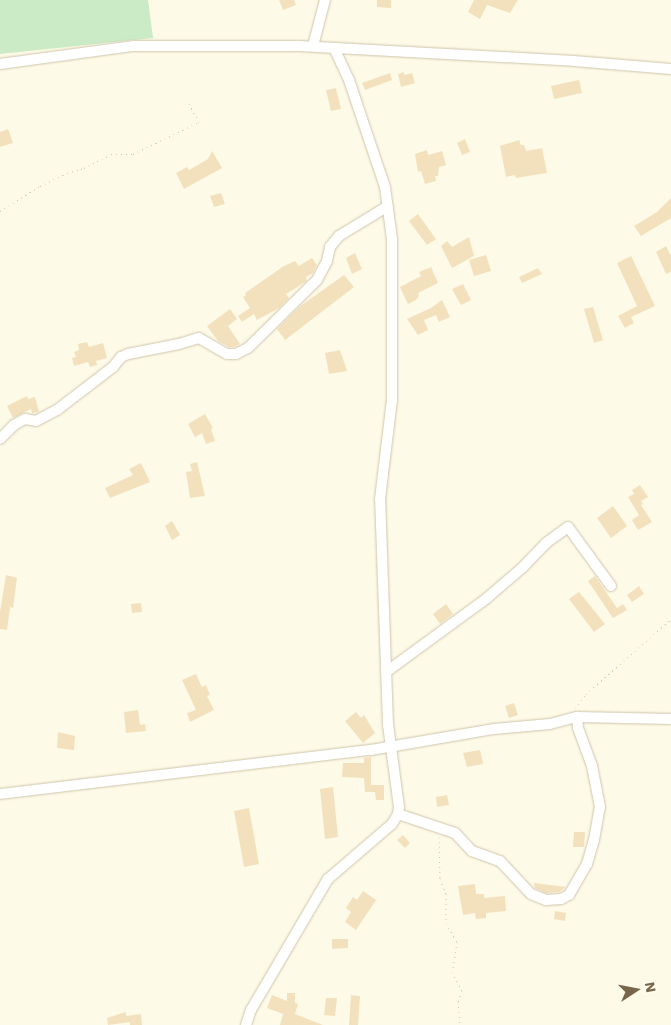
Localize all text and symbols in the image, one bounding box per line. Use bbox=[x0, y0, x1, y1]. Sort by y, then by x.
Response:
north arrow bbox=[611, 965, 661, 1015]
text: N bbox=[642, 981, 660, 994]

